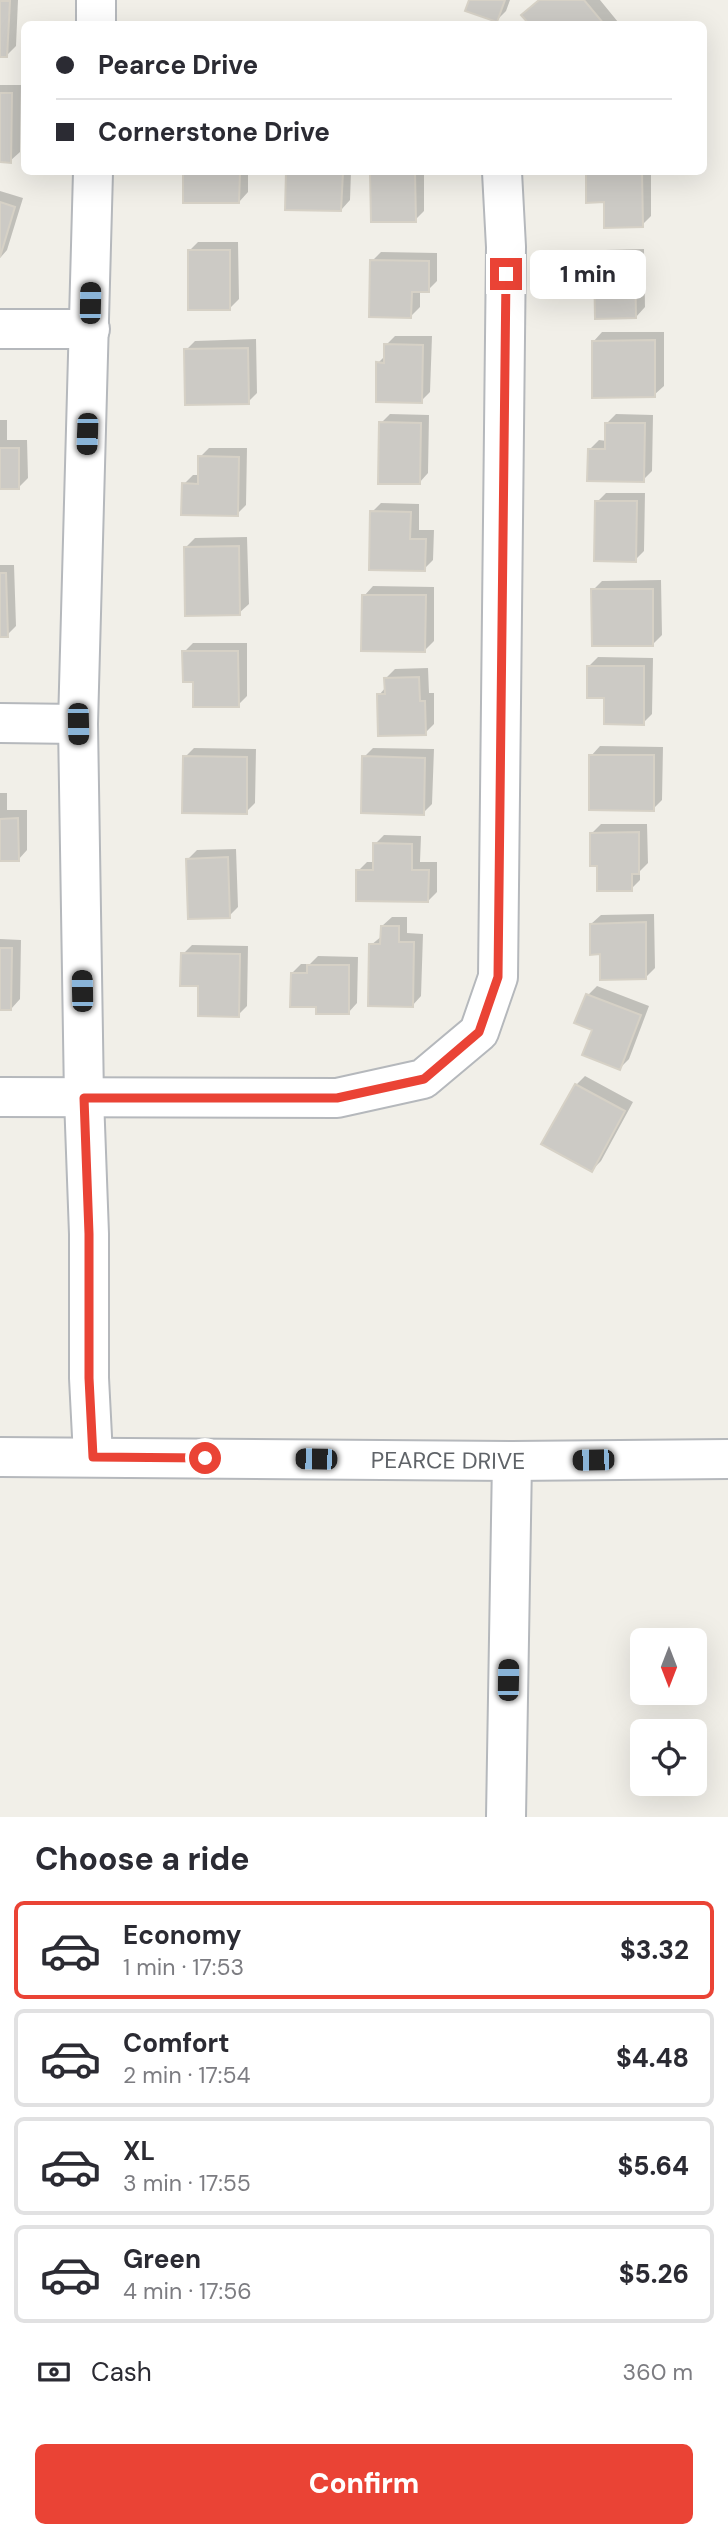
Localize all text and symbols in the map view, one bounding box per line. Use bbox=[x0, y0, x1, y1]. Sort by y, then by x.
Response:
text: Pearce Drive bbox=[98, 48, 258, 82]
text: Cornerstone Drive bbox=[98, 115, 330, 149]
callout: 1 min bbox=[530, 250, 646, 298]
route end bbox=[490, 258, 522, 290]
text: 1 min bbox=[560, 259, 616, 289]
car bbox=[80, 282, 101, 324]
car bbox=[76, 413, 99, 455]
car bbox=[68, 703, 89, 745]
car bbox=[72, 970, 93, 1012]
route start bbox=[189, 1442, 221, 1474]
street label: PEARCE DRIVE bbox=[371, 1445, 525, 1476]
car bbox=[295, 1448, 338, 1470]
car bbox=[572, 1449, 615, 1471]
north arrow bbox=[630, 1628, 707, 1704]
map controls bbox=[630, 1628, 707, 1796]
car bbox=[498, 1659, 519, 1701]
button: locate bbox=[630, 1719, 707, 1796]
text: Choose a ride bbox=[35, 1838, 250, 1880]
text: Economy bbox=[123, 1918, 241, 1952]
icon: car bbox=[39, 1919, 102, 1982]
text: $3.32 bbox=[620, 1933, 689, 1967]
text: 1 min · 17:53 bbox=[123, 1952, 244, 1982]
text: Comfort bbox=[123, 2026, 229, 2060]
icon: car bbox=[39, 2027, 102, 2090]
text: $4.48 bbox=[616, 2041, 689, 2075]
text: 2 min · 17:54 bbox=[123, 2060, 250, 2090]
text: XL bbox=[123, 2134, 155, 2168]
icon: car bbox=[39, 2135, 102, 2198]
text: $5.64 bbox=[618, 2149, 689, 2183]
text: 3 min · 17:55 bbox=[123, 2168, 251, 2198]
text: Green bbox=[123, 2242, 201, 2276]
icon: car bbox=[39, 2243, 102, 2306]
text: $5.26 bbox=[619, 2257, 689, 2291]
text: 4 min · 17:56 bbox=[123, 2276, 252, 2306]
icon: cash bbox=[35, 2353, 73, 2391]
text: Cash bbox=[91, 2355, 152, 2389]
text: 360 m bbox=[623, 2357, 693, 2387]
button: Confirm bbox=[35, 2444, 693, 2524]

